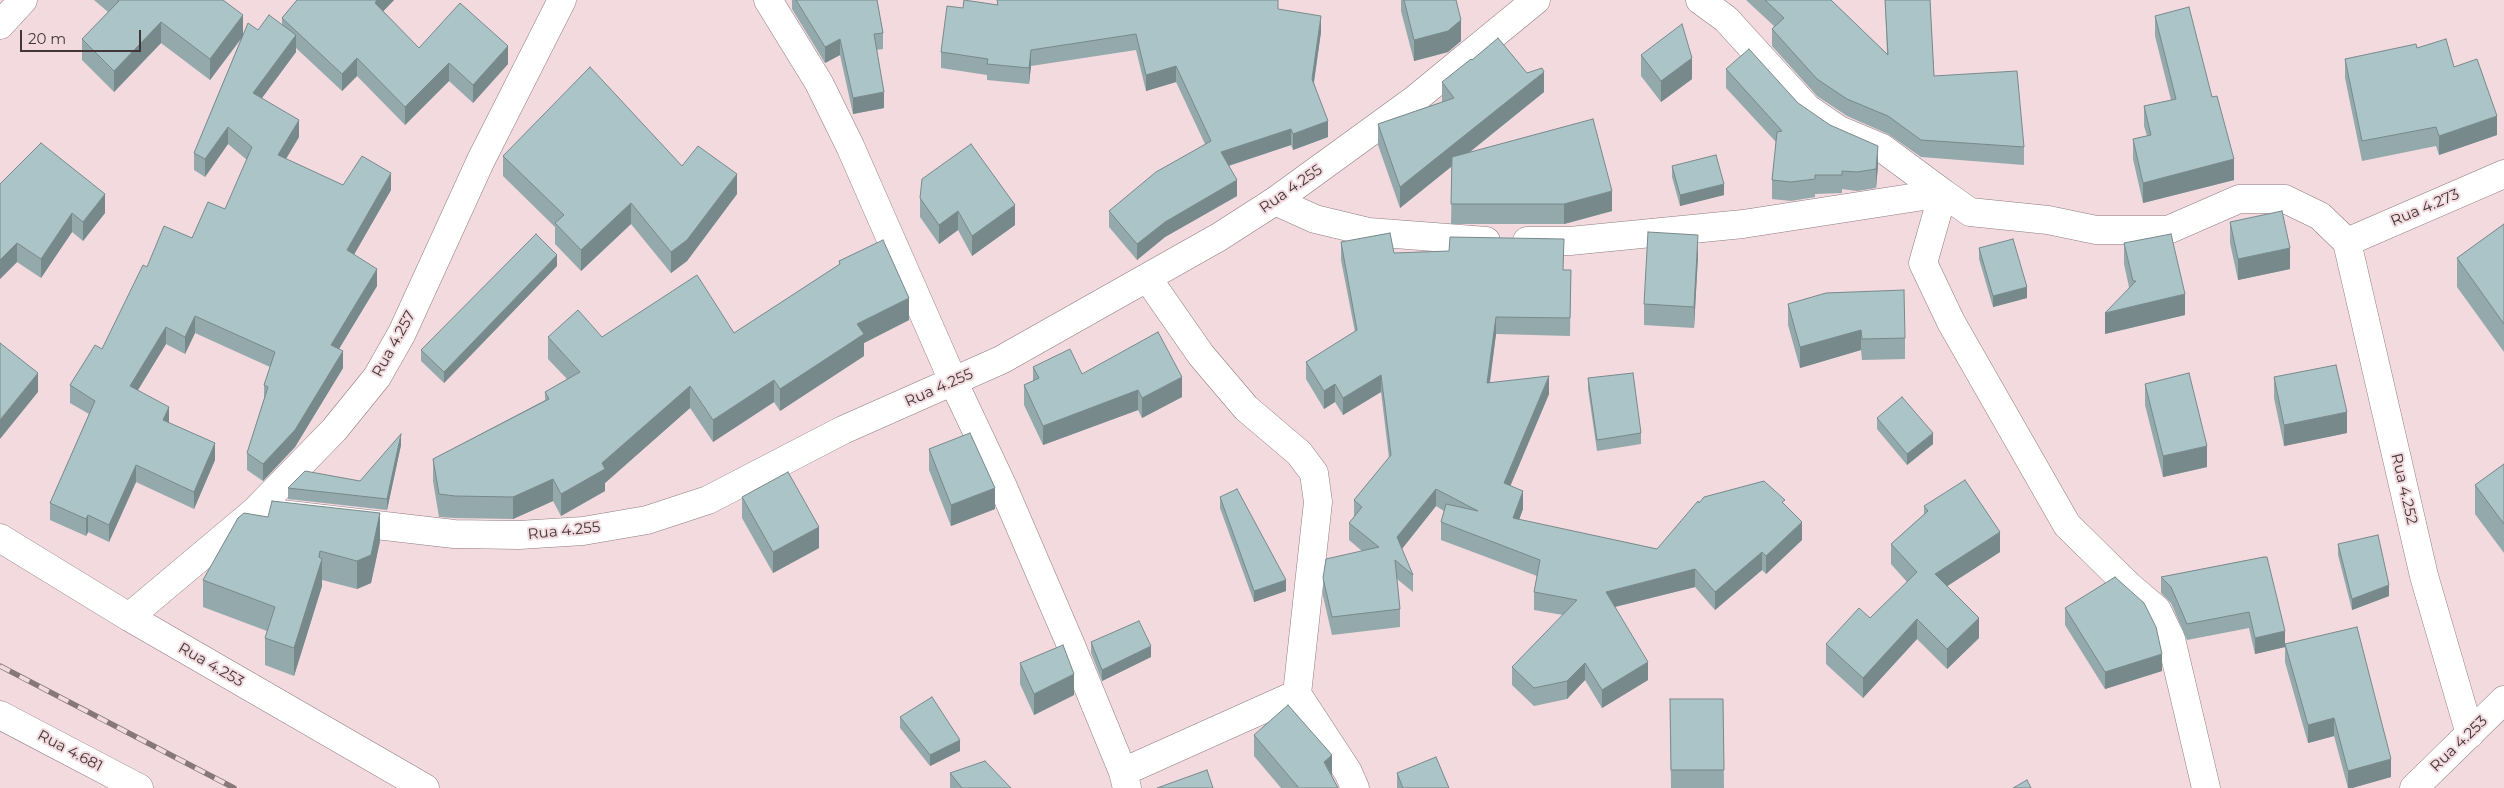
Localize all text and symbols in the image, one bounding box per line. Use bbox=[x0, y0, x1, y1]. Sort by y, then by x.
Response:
scale bar bbox=[22, 20, 144, 52]
text: 20 m bbox=[28, 29, 66, 48]
street label: Rua 4.255 bbox=[1256, 161, 1326, 217]
street label: Rua 4.273 bbox=[2388, 185, 2462, 231]
street label: Rua 4.257 bbox=[368, 308, 420, 380]
street label: Rua 4.255 bbox=[902, 365, 976, 411]
street label: Rua 4.252 bbox=[2387, 452, 2421, 526]
street label: Rua 4.255 bbox=[527, 518, 601, 544]
street label: Rua 4.253 bbox=[175, 639, 247, 691]
street label: Rua 4.253 bbox=[2427, 712, 2491, 776]
street label: Rua 4.681 bbox=[34, 726, 106, 776]

